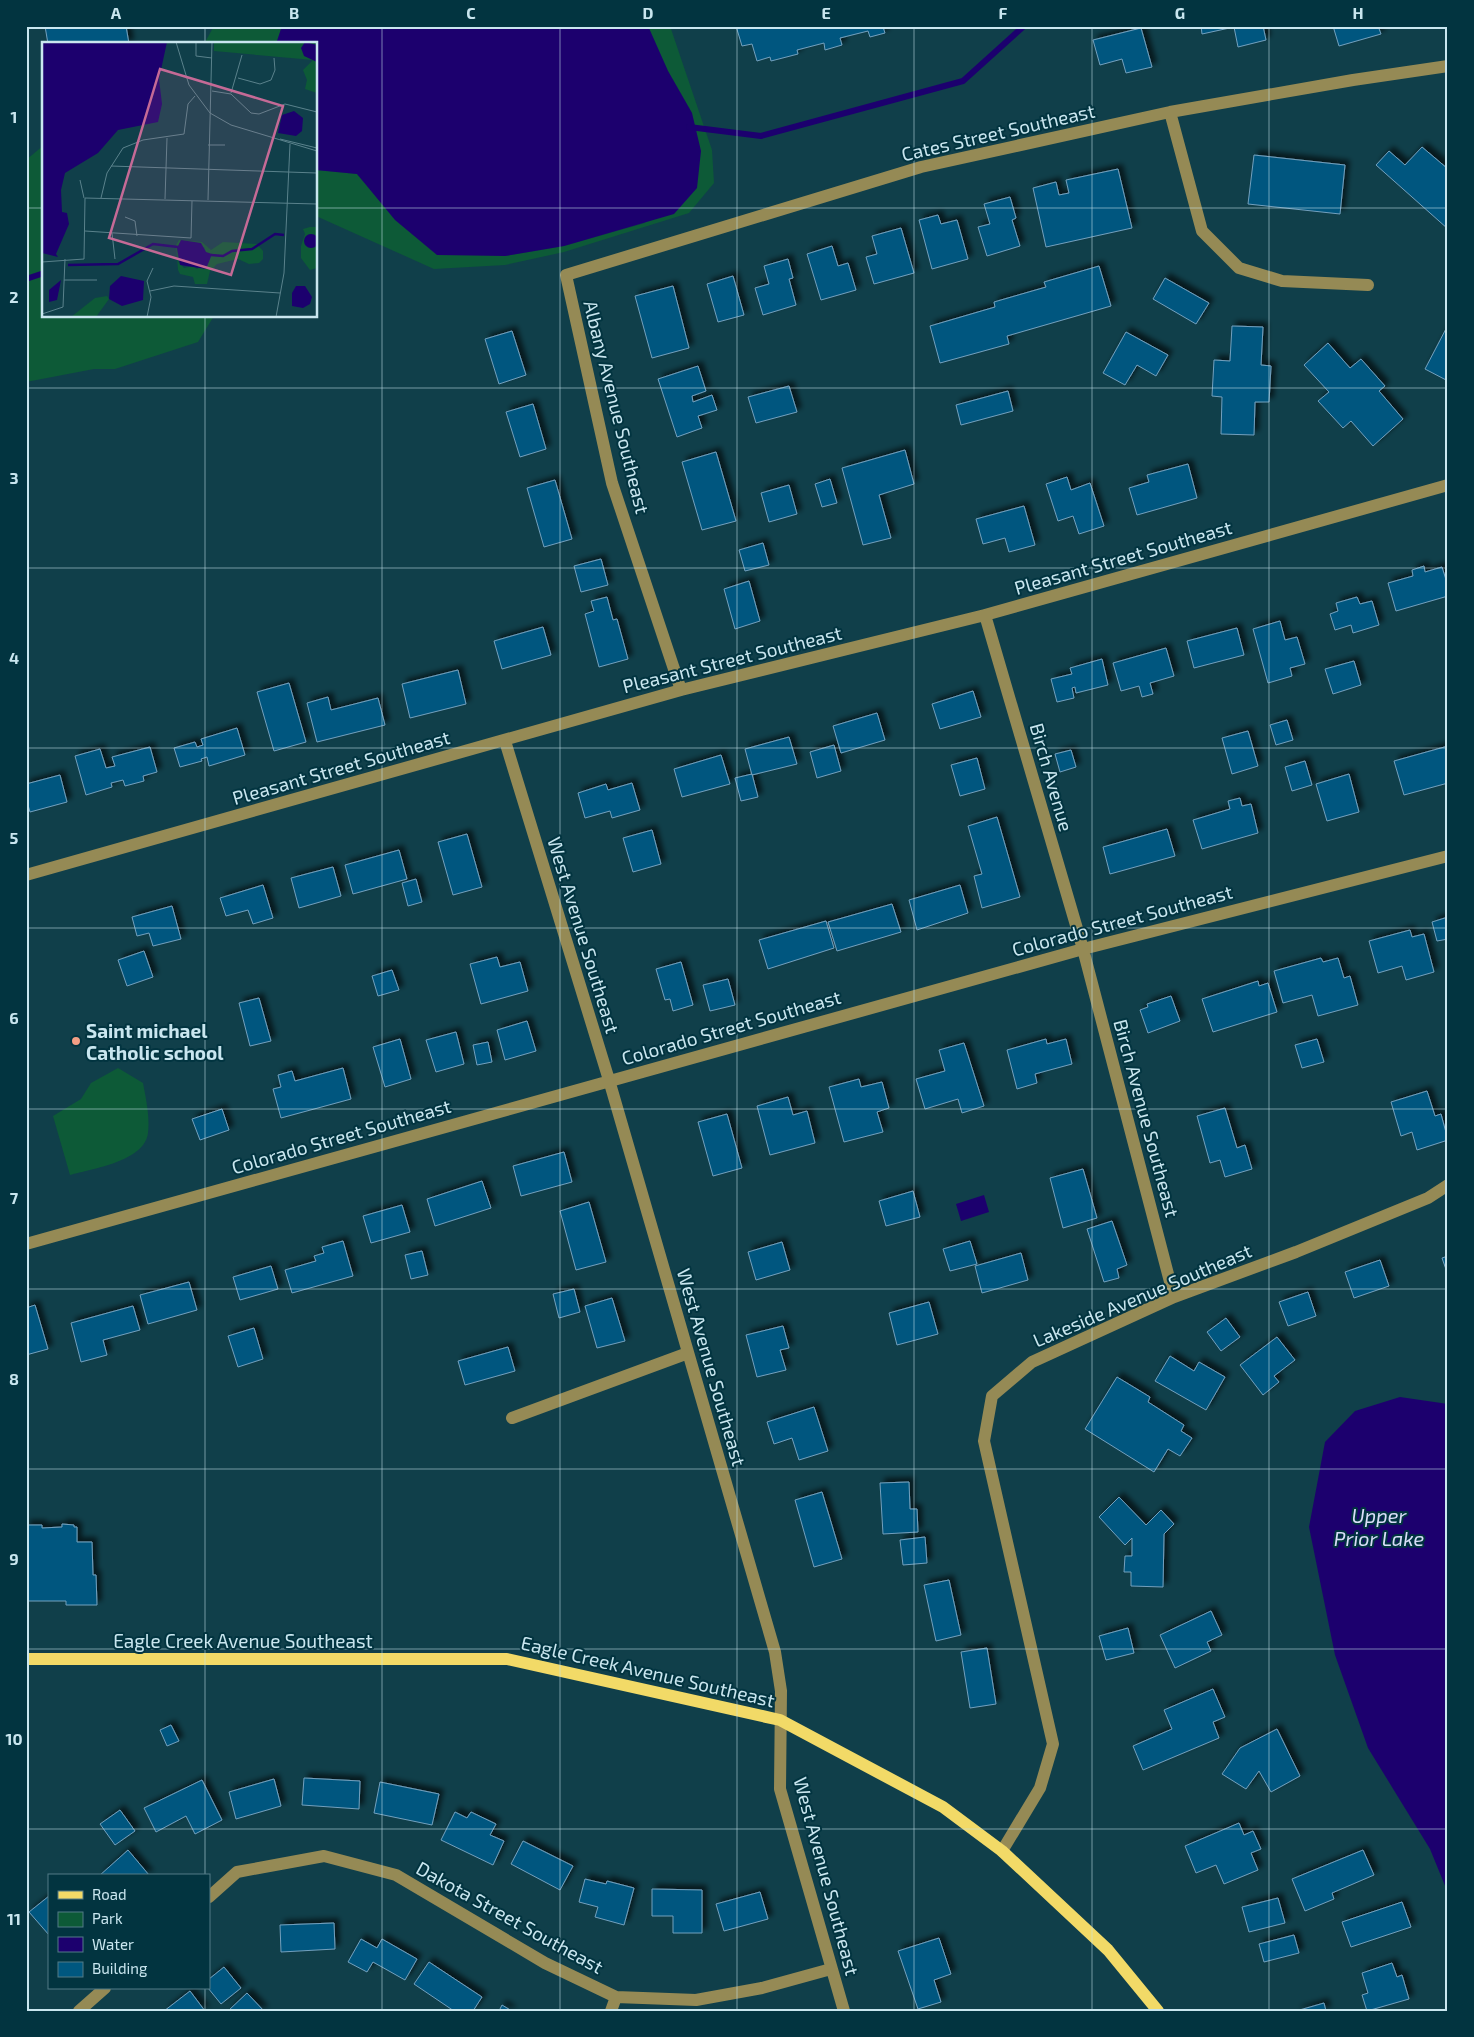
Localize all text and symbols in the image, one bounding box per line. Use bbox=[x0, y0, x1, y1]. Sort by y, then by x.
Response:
text: A bbox=[111, 3, 122, 22]
text: B bbox=[289, 3, 299, 22]
text: C bbox=[466, 3, 476, 22]
text: D bbox=[643, 3, 654, 22]
text: E bbox=[821, 3, 831, 22]
text: F bbox=[999, 3, 1008, 22]
text: G bbox=[1175, 3, 1185, 22]
text: H bbox=[1352, 3, 1364, 22]
inset map bbox=[42, 42, 318, 318]
street label: Cates Street Southeast bbox=[899, 99, 1097, 165]
text: 1 bbox=[11, 107, 17, 126]
text: 2 bbox=[9, 287, 19, 306]
street label: Albany Avenue Southeast bbox=[579, 298, 655, 516]
text: 3 bbox=[9, 468, 19, 487]
street label: Pleasant Street Southeast bbox=[1012, 515, 1234, 599]
street label: Pleasant Street Southeast bbox=[620, 621, 844, 697]
text: 4 bbox=[9, 648, 19, 667]
street label: Birch Avenue bbox=[1026, 720, 1078, 834]
street label: Pleasant Street Southeast bbox=[230, 725, 452, 809]
text: 5 bbox=[10, 828, 19, 847]
street label: West Avenue Southeast bbox=[543, 834, 625, 1036]
street label: Colorado Street Southeast bbox=[1009, 879, 1235, 961]
street label: Colorado Street Southeast bbox=[619, 985, 843, 1069]
text: 6 bbox=[9, 1008, 19, 1027]
street label: Birch Avenue Southeast bbox=[1109, 1017, 1185, 1219]
place label: Saint michael Catholic school bbox=[86, 1019, 224, 1064]
marker: Saint michael Catholic school bbox=[70, 1035, 82, 1047]
street label: Colorado Street Southeast bbox=[229, 1094, 453, 1178]
text: 7 bbox=[10, 1188, 19, 1207]
street label: Lakeside Avenue Southeast bbox=[1029, 1239, 1255, 1351]
street label: West Avenue Southeast bbox=[673, 1266, 751, 1468]
text: 8 bbox=[9, 1369, 19, 1388]
water label: Upper Prior Lake bbox=[1334, 1503, 1425, 1550]
text: 9 bbox=[9, 1549, 19, 1568]
street label: Eagle Creek Avenue Southeast bbox=[113, 1629, 373, 1652]
street label: Eagle Creek Avenue Southeast bbox=[519, 1631, 777, 1711]
text: 10 bbox=[5, 1729, 23, 1748]
street label: West Avenue Southeast bbox=[789, 1774, 865, 1978]
street label: Dakota Street Southeast bbox=[412, 1856, 608, 1978]
legend bbox=[48, 1874, 210, 1990]
text: Road bbox=[92, 1885, 127, 1903]
text: 11 bbox=[7, 1909, 21, 1928]
text: Park bbox=[92, 1909, 123, 1927]
text: Water bbox=[92, 1935, 134, 1953]
text: Building bbox=[92, 1959, 148, 1977]

